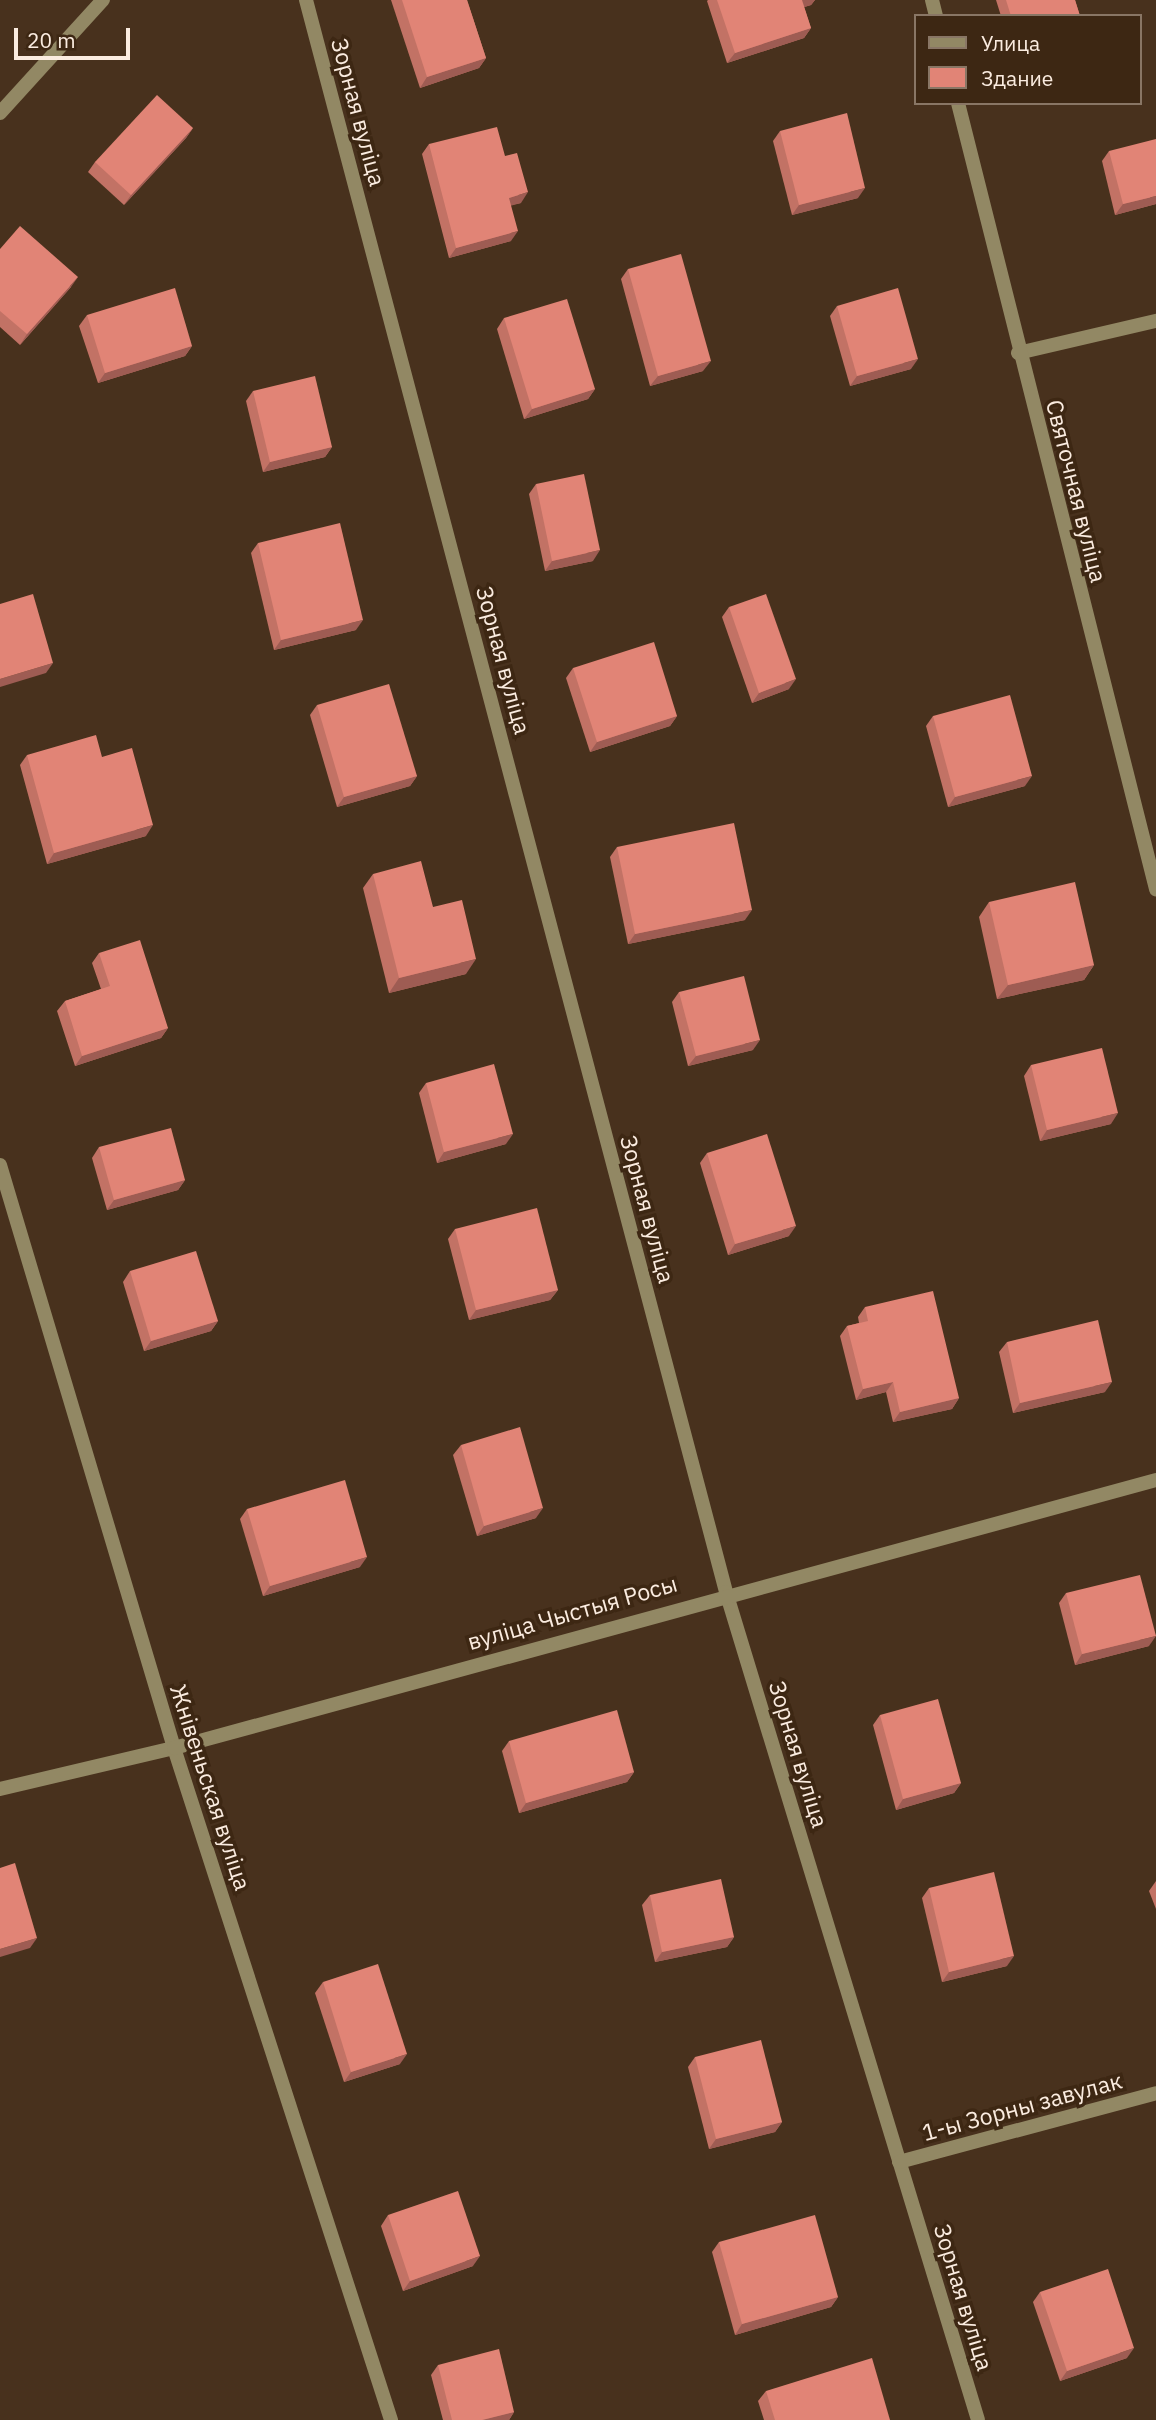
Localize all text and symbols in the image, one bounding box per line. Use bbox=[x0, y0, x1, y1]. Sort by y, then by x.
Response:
scale bar bbox=[18, 14, 133, 58]
legend bbox=[914, 14, 1142, 105]
text: 20 m bbox=[27, 26, 76, 54]
text: Улица bbox=[981, 29, 1040, 57]
street label: Зорная вуліца bbox=[326, 35, 392, 189]
text: Здание bbox=[981, 64, 1053, 92]
street label: Святочная вуліца bbox=[1041, 397, 1113, 585]
street label: Зорная вуліца bbox=[471, 583, 537, 737]
street label: Зорная вуліца bbox=[615, 1132, 681, 1286]
street label: вуліца Чыстыя Росы bbox=[464, 1569, 680, 1655]
street label: Зорная вуліца bbox=[764, 1677, 834, 1831]
street label: Жнівеньская вуліца bbox=[165, 1680, 257, 1894]
street label: 1-ы Зорны завулак bbox=[919, 2066, 1125, 2146]
street label: Зорная вуліца bbox=[929, 2220, 999, 2374]

